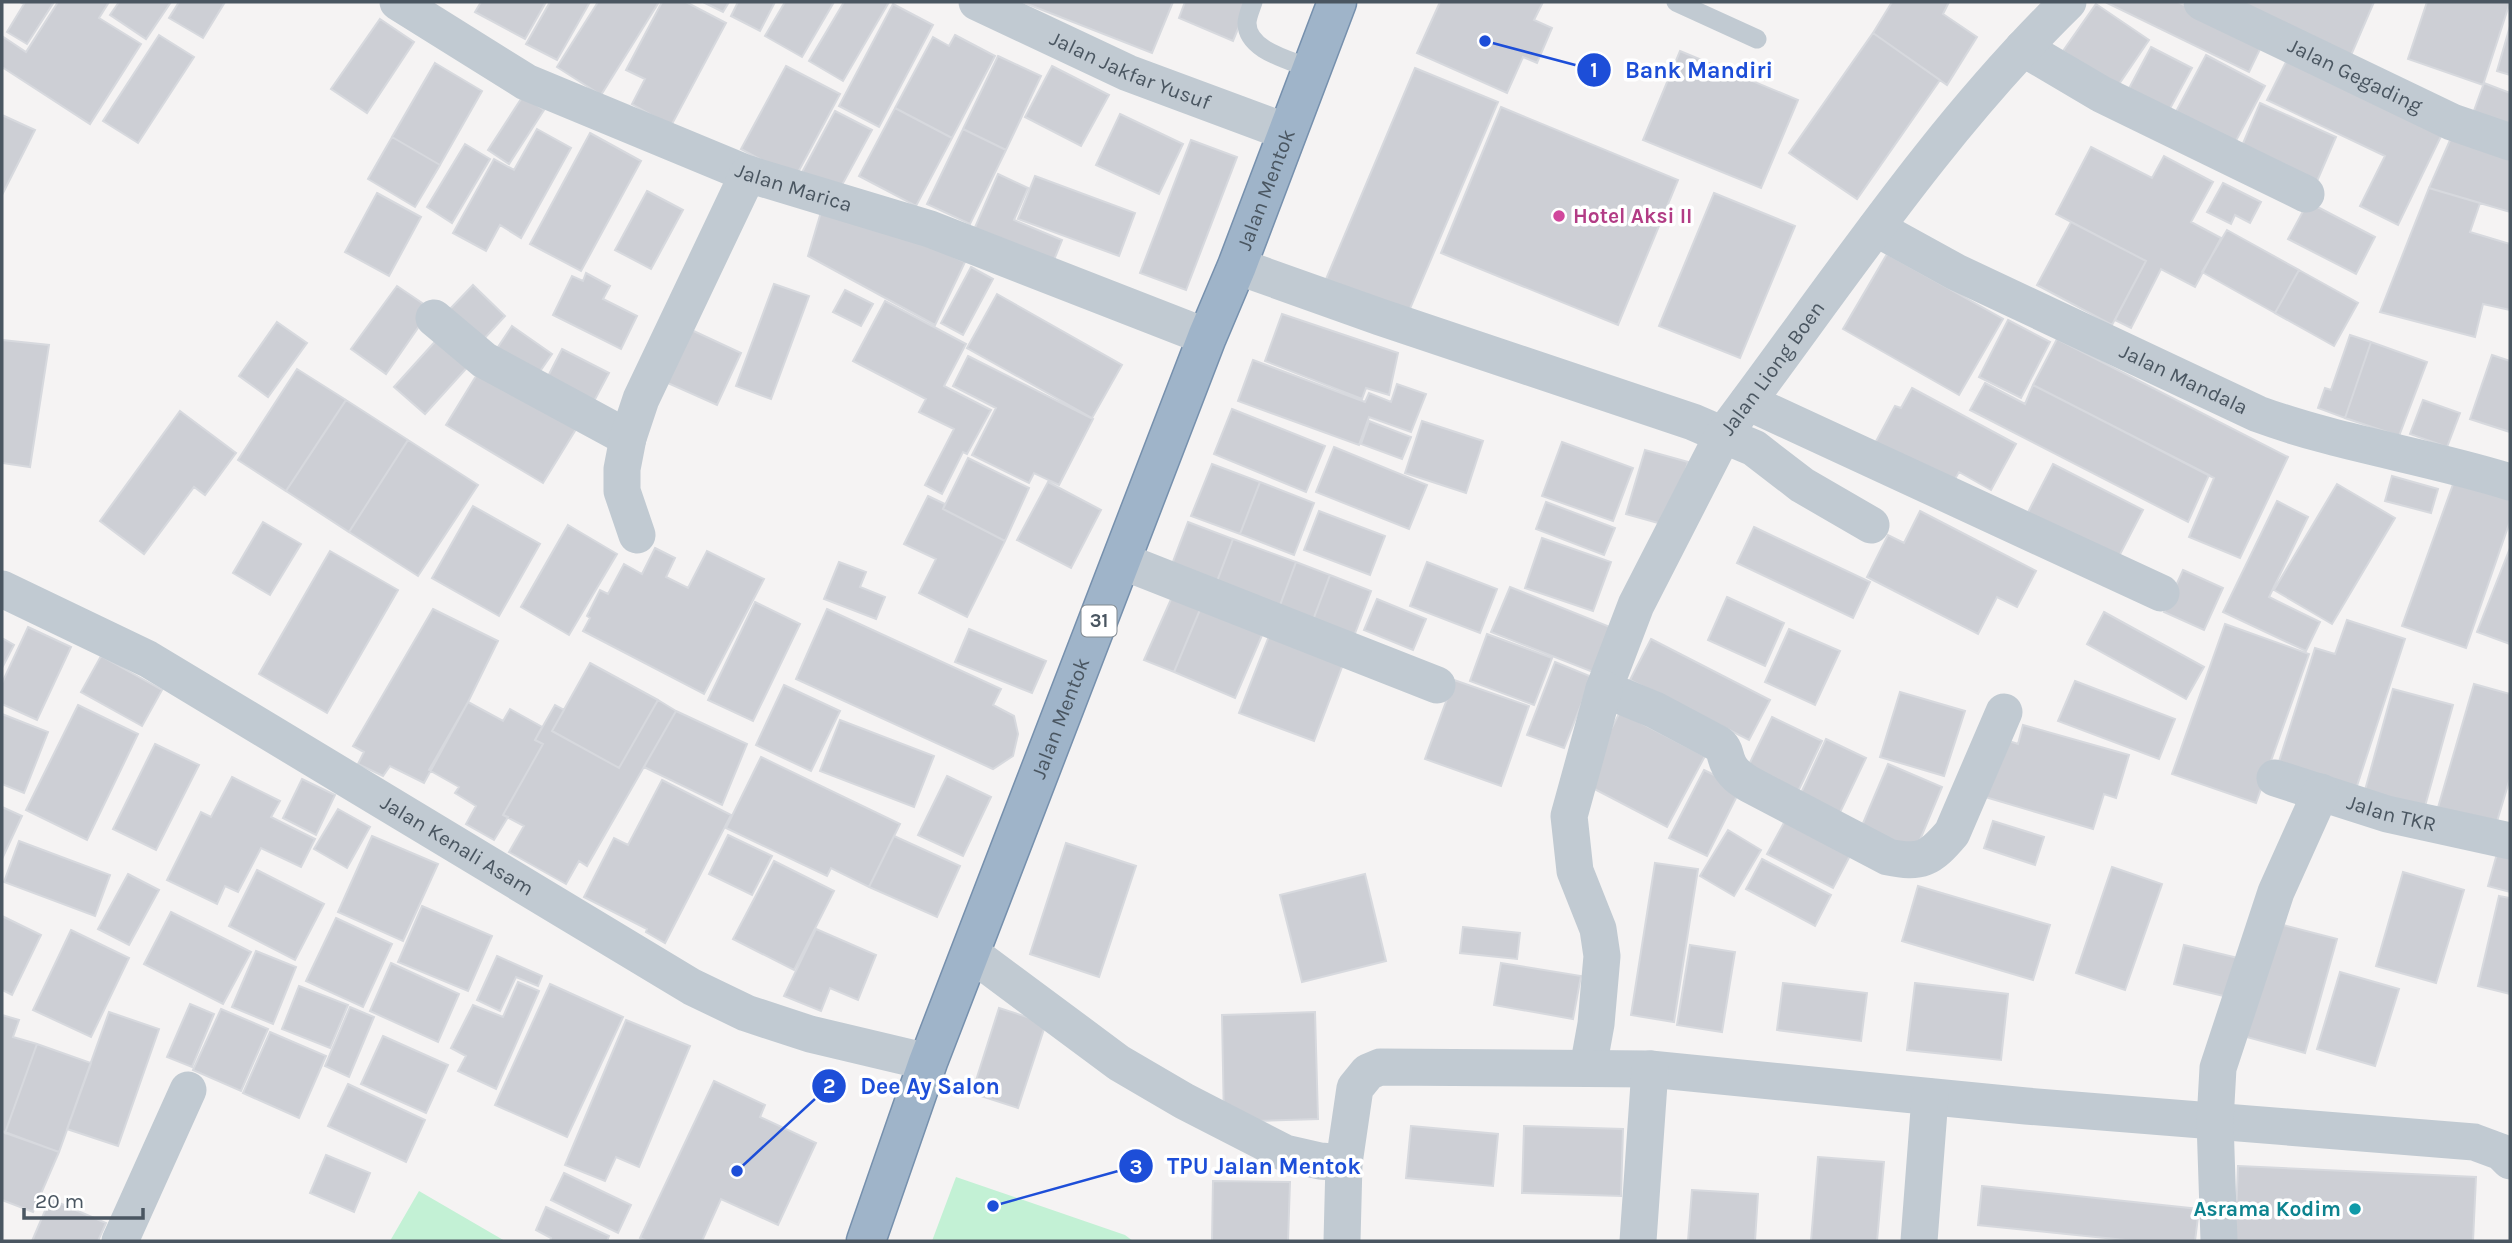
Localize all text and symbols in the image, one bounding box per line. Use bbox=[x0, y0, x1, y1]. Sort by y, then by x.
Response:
street label: Jalan Jakfar Yusuf bbox=[1046, 26, 1215, 115]
street label: Jalan Gegading bbox=[2284, 33, 2426, 118]
callout: Bank Mandiri bbox=[1576, 48, 1787, 92]
text: Bank Mandiri bbox=[1625, 57, 1773, 84]
text: 1 bbox=[1590, 58, 1598, 82]
street label: Jalan Mentok bbox=[1232, 126, 1300, 254]
street label: Jalan Marica bbox=[732, 158, 855, 217]
place label: Hotel Aksi II bbox=[1573, 204, 1692, 228]
marker: Hotel Aksi II bbox=[1551, 208, 1567, 224]
street label: Jalan Liong Boen bbox=[1715, 296, 1830, 440]
street label: Jalan Mandala bbox=[2116, 339, 2252, 419]
road number: 31 bbox=[1082, 606, 1116, 636]
street label: Jalan Mentok bbox=[1026, 654, 1095, 782]
street label: Jalan Kenali Asam bbox=[376, 790, 538, 901]
street label: Jalan TKR bbox=[2344, 790, 2438, 836]
callout: Dee Ay Salon bbox=[811, 1064, 1014, 1108]
text: Dee Ay Salon bbox=[860, 1073, 1000, 1100]
text: 2 bbox=[823, 1074, 835, 1098]
callout: TPU Jalan Mentok bbox=[1118, 1144, 1375, 1188]
text: TPU Jalan Mentok bbox=[1167, 1153, 1361, 1180]
text: 3 bbox=[1129, 1155, 1143, 1179]
scale bar bbox=[24, 1176, 144, 1220]
text: 20 m bbox=[35, 1189, 84, 1213]
place label: Asrama Kodim bbox=[2193, 1197, 2341, 1221]
marker: Asrama Kodim bbox=[2347, 1201, 2363, 1217]

